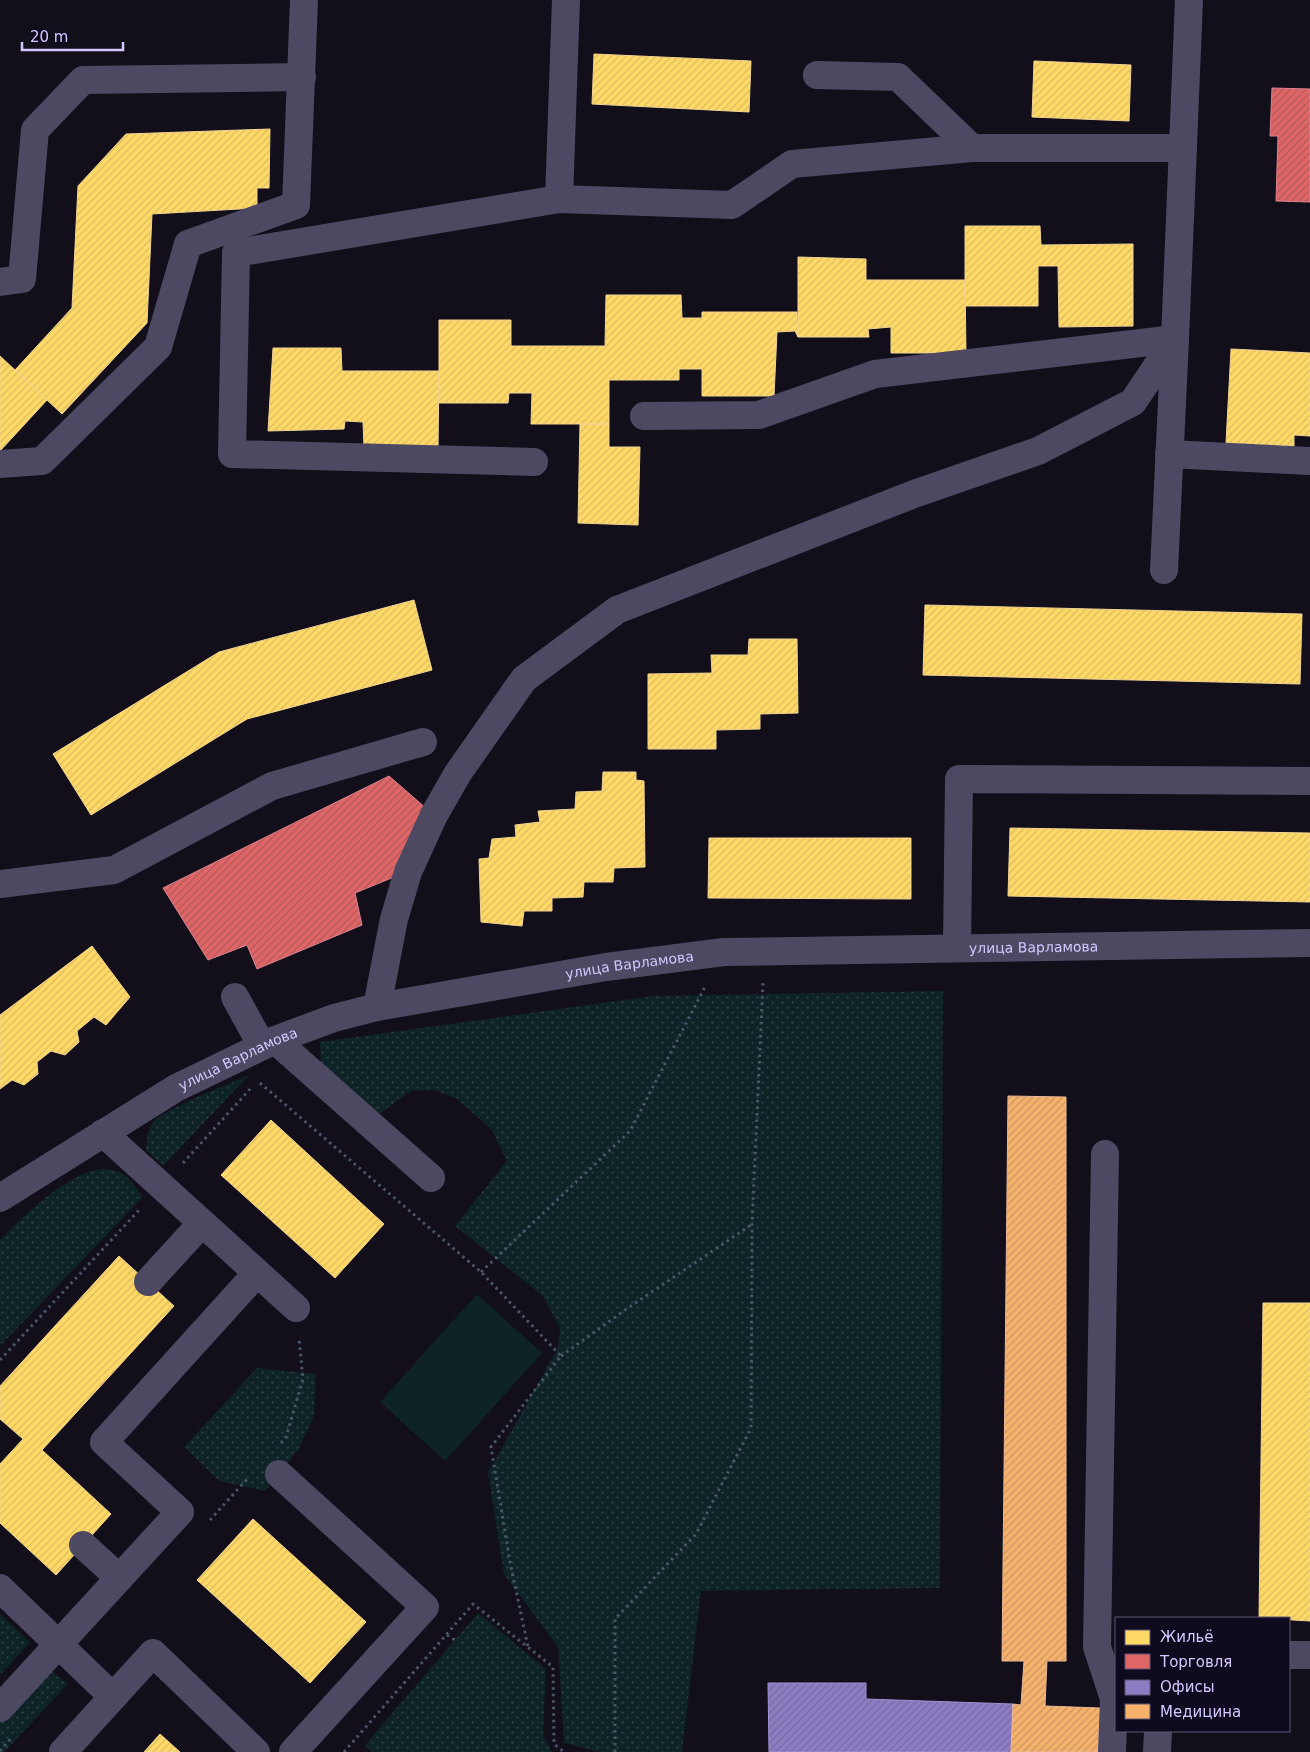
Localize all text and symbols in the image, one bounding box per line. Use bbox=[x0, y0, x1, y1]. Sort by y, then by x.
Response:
scale bar bbox=[22, 20, 124, 52]
text: 20 m bbox=[30, 28, 68, 46]
street label: улица Варламова bbox=[969, 938, 1099, 956]
street label: улица Варламова bbox=[564, 948, 695, 982]
street label: улица Варламова bbox=[176, 1024, 300, 1094]
legend bbox=[1115, 1617, 1290, 1732]
text: Жильё bbox=[1160, 1628, 1214, 1646]
text: Торговля bbox=[1159, 1653, 1232, 1671]
text: Офисы bbox=[1160, 1678, 1214, 1696]
text: Медицина bbox=[1160, 1703, 1241, 1721]

